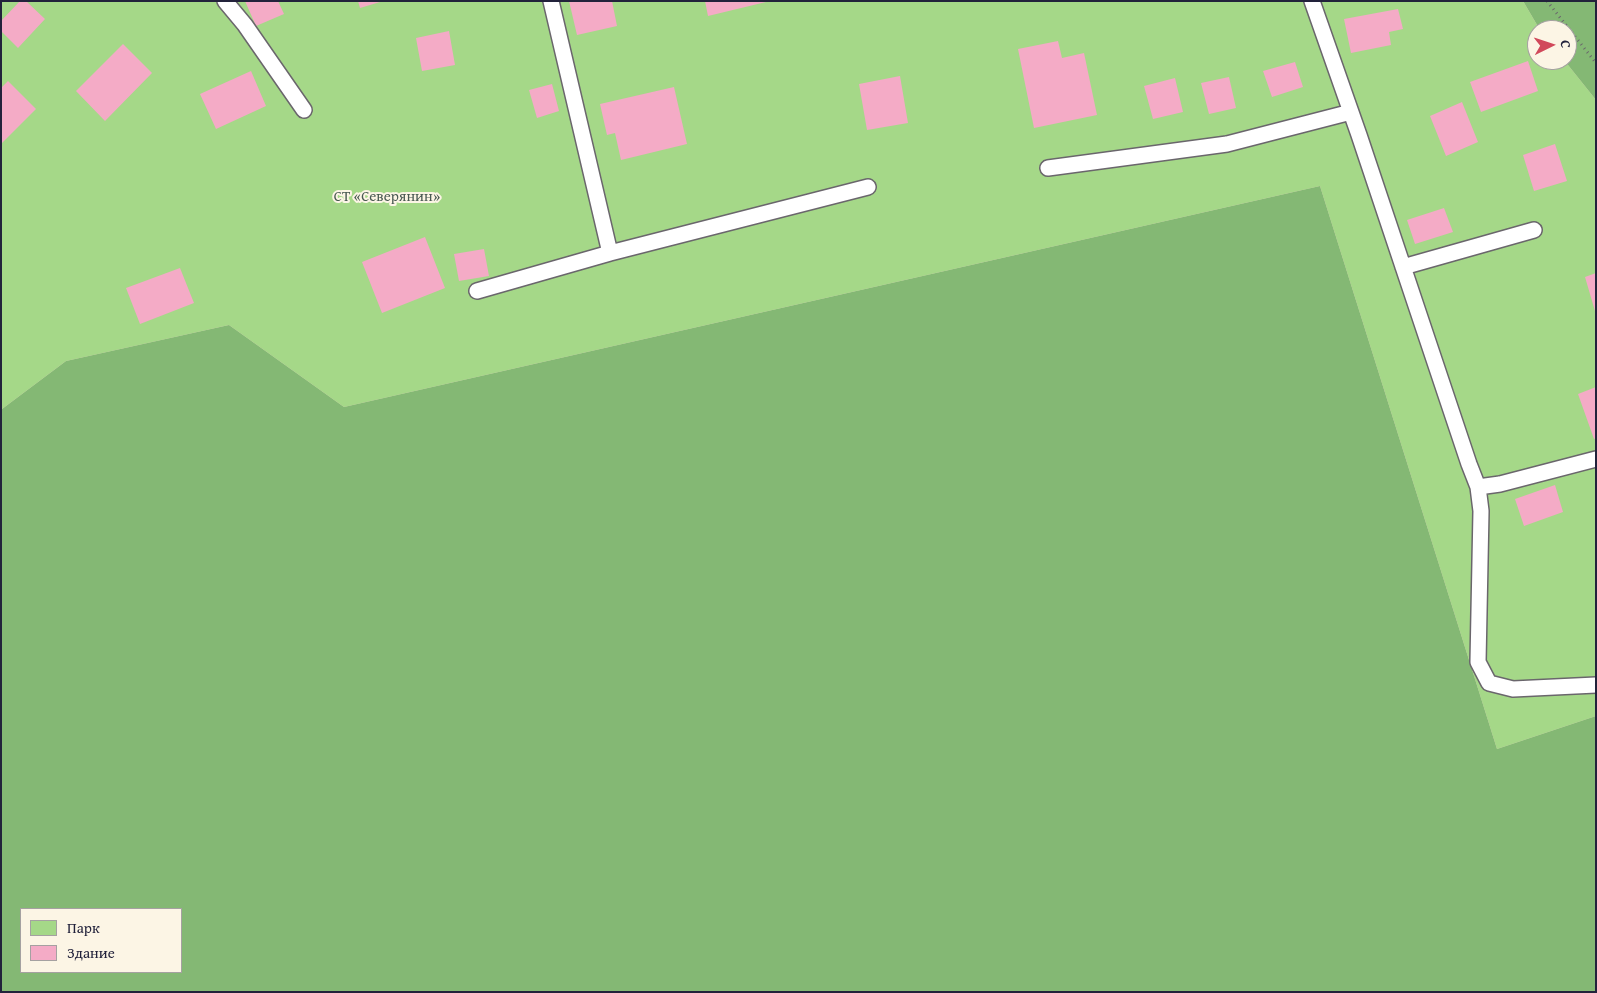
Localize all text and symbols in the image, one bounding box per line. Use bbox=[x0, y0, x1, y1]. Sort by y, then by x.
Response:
north arrow bbox=[1527, 20, 1577, 70]
text: С bbox=[1556, 39, 1576, 49]
park label: СТ «Северянин» bbox=[334, 188, 440, 206]
legend bbox=[20, 908, 182, 973]
text: Парк bbox=[67, 917, 100, 938]
text: Здание bbox=[67, 942, 115, 963]

